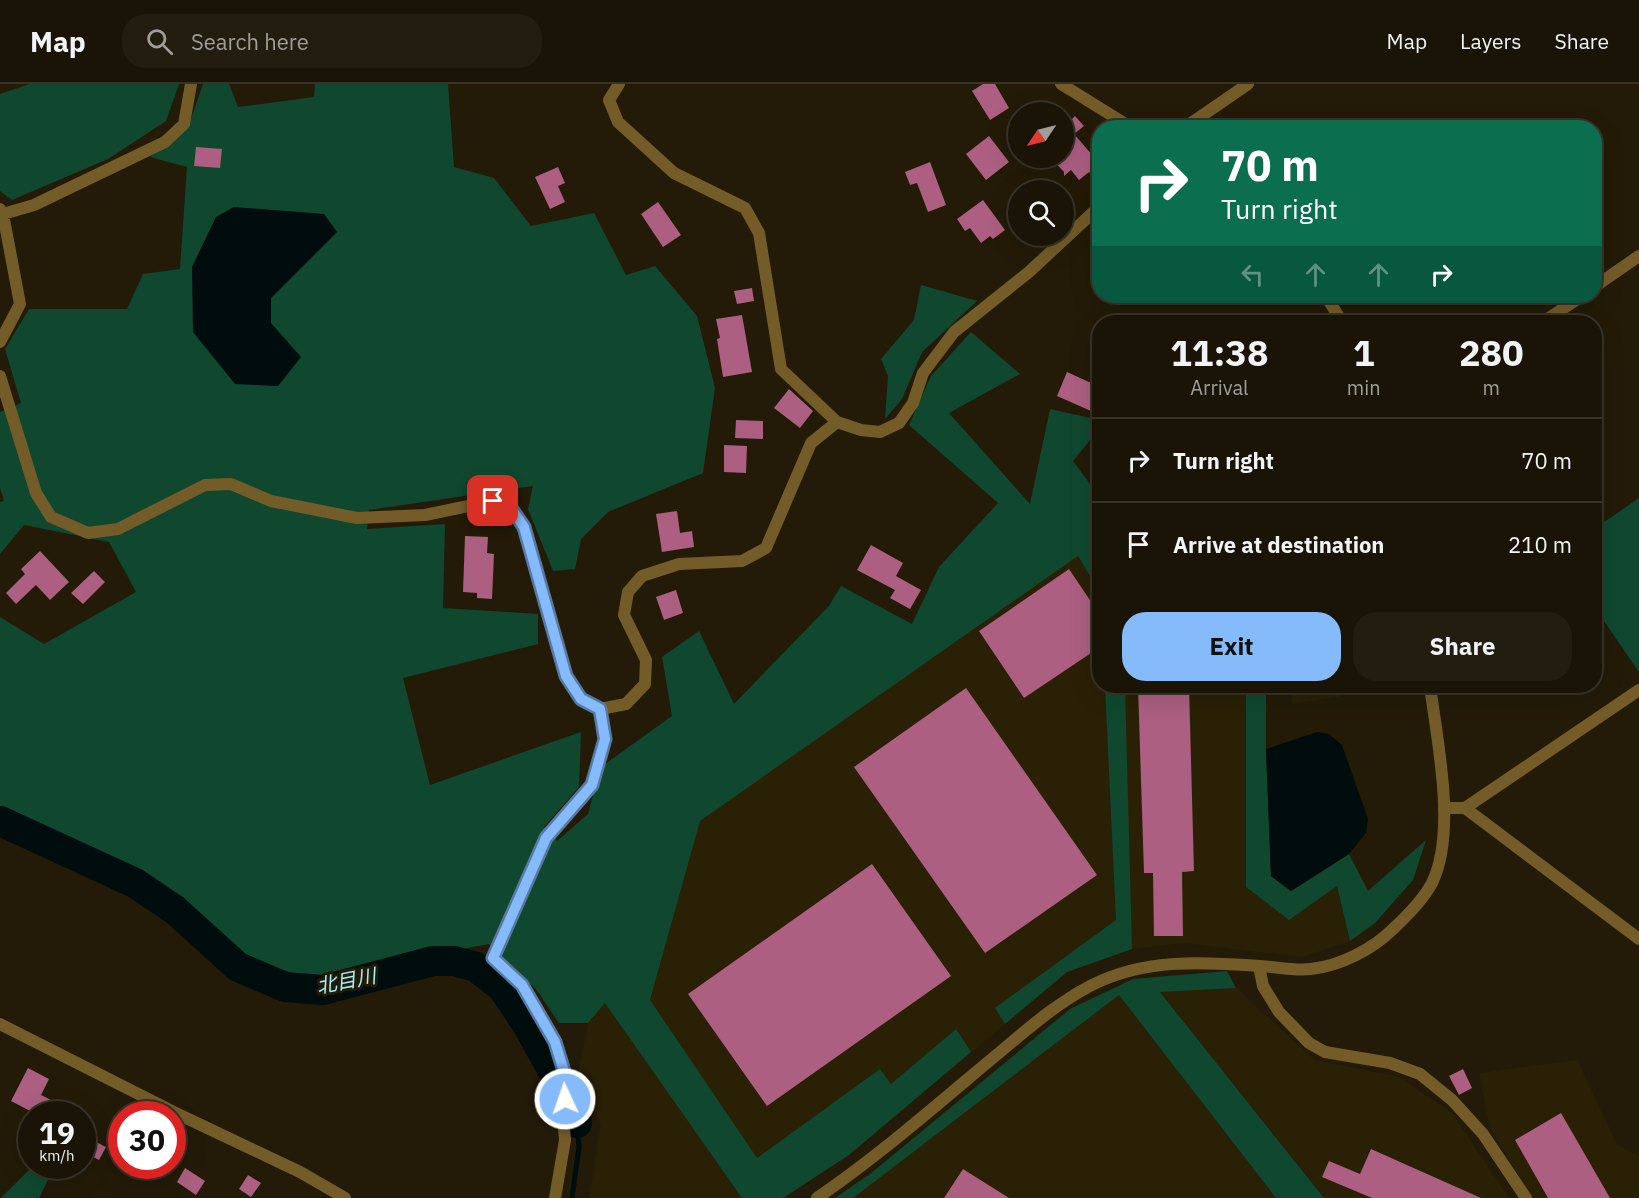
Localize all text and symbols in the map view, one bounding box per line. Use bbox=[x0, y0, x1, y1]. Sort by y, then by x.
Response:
search box bbox=[122, 14, 542, 68]
text: Map bbox=[30, 23, 86, 60]
icon: search bbox=[143, 25, 176, 58]
text: Search here bbox=[191, 27, 309, 56]
text: Map bbox=[1387, 27, 1427, 55]
text: Layers bbox=[1460, 27, 1522, 55]
text: Share bbox=[1555, 27, 1609, 55]
north arrow bbox=[1008, 102, 1074, 168]
map controls bbox=[1008, 102, 1074, 246]
text: 70 m bbox=[1221, 138, 1319, 193]
icon: right bbox=[1122, 144, 1200, 222]
button: search bbox=[1008, 180, 1074, 246]
text: Turn right bbox=[1221, 191, 1338, 226]
icon: left bbox=[1236, 258, 1269, 291]
icon: ahead bbox=[1299, 258, 1332, 291]
icon: ahead bbox=[1362, 258, 1395, 291]
icon: right bbox=[1425, 258, 1458, 291]
text: 11:38 bbox=[1170, 329, 1269, 376]
text: 1 bbox=[1353, 329, 1375, 376]
text: 280 bbox=[1459, 329, 1524, 376]
text: Arrival bbox=[1190, 374, 1249, 401]
text: min bbox=[1347, 374, 1381, 401]
text: m bbox=[1483, 374, 1500, 401]
icon: right bbox=[1122, 444, 1155, 477]
text: Turn right bbox=[1173, 446, 1274, 475]
text: 70 m bbox=[1521, 446, 1572, 475]
pin bbox=[467, 475, 518, 526]
icon: arrive bbox=[476, 484, 509, 517]
icon: arrive bbox=[1122, 528, 1155, 561]
text: Arrive at destination bbox=[1173, 530, 1384, 559]
text: 210 m bbox=[1508, 530, 1572, 559]
button: Exit bbox=[1122, 612, 1341, 681]
button: Share bbox=[1353, 612, 1572, 681]
water label: 北目川 bbox=[314, 961, 380, 999]
position arrow bbox=[533, 1067, 597, 1131]
speed limit sign: 30 bbox=[108, 1101, 186, 1179]
text: 19 bbox=[39, 1113, 75, 1152]
text: km/h bbox=[39, 1146, 75, 1165]

